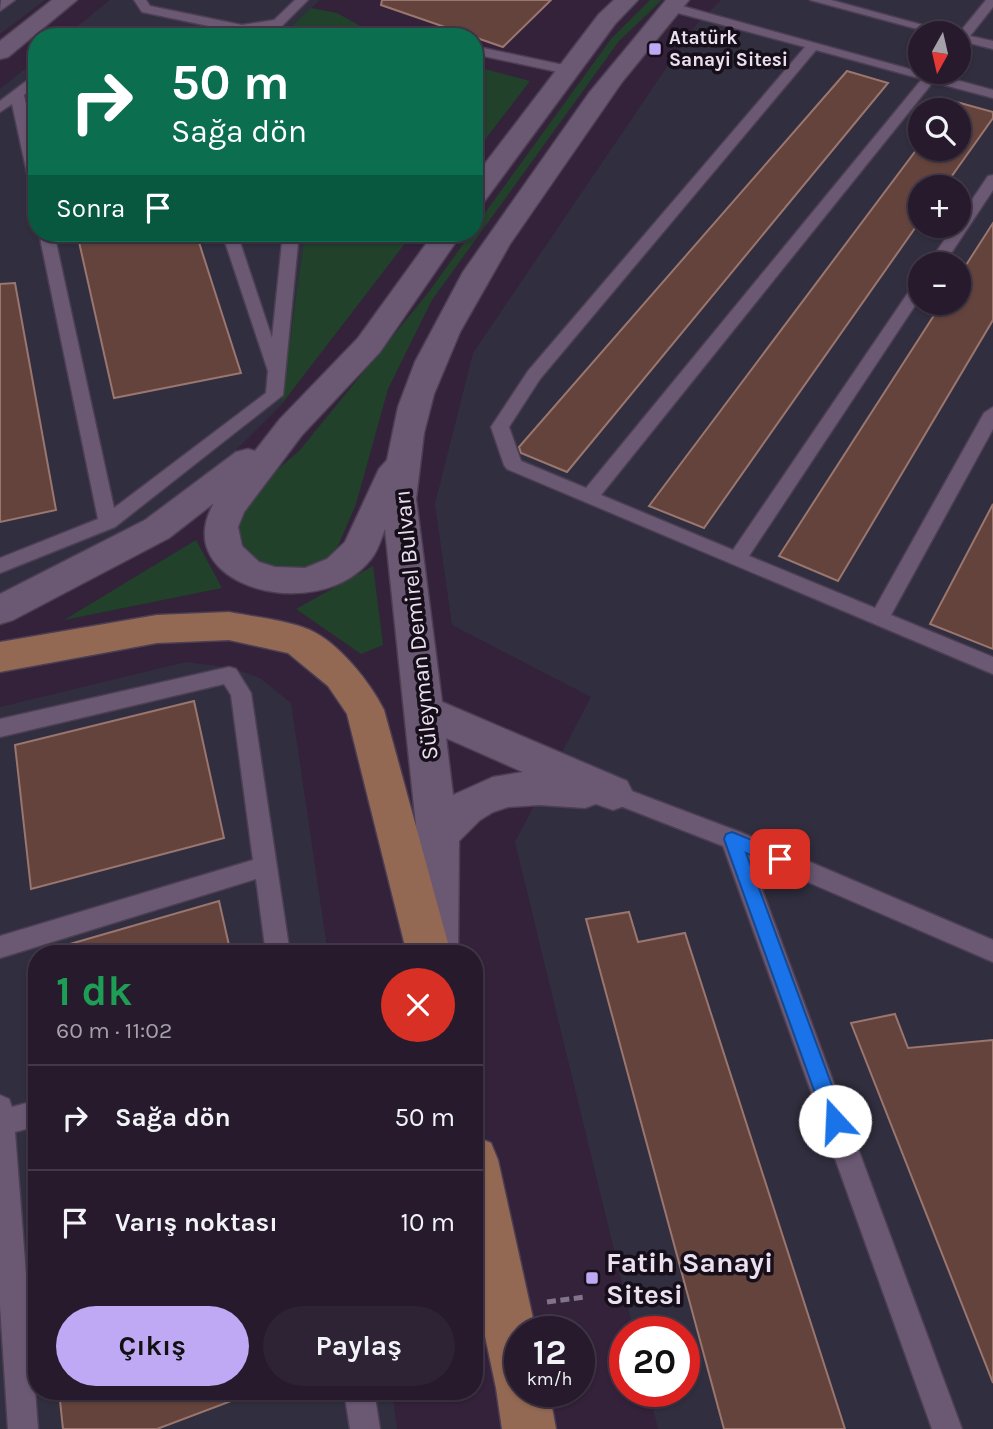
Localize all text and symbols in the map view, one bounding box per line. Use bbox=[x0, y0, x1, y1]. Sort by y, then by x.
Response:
north arrow bbox=[908, 21, 971, 84]
map controls bbox=[908, 21, 971, 315]
place label: Atatürk Sanayi Sitesi bbox=[669, 27, 788, 71]
marker: Atatürk Sanayi Sitesi bbox=[647, 41, 663, 57]
text: 50 m bbox=[171, 54, 289, 111]
icon: right bbox=[56, 56, 147, 147]
button: search bbox=[908, 98, 971, 161]
text: Sağa dön bbox=[171, 113, 307, 150]
button: + bbox=[908, 175, 971, 238]
icon: arrive bbox=[139, 189, 177, 227]
text: Sonra bbox=[56, 193, 125, 224]
button: − bbox=[908, 252, 971, 315]
street label: Süleyman Demirel Bulvarı bbox=[388, 488, 444, 762]
pin bbox=[750, 829, 810, 889]
icon: arrive bbox=[761, 840, 799, 878]
text: 1 dk bbox=[56, 966, 132, 1016]
button: close bbox=[381, 968, 455, 1042]
text: 60 m · 11:02 bbox=[56, 1017, 172, 1044]
position arrow bbox=[798, 1084, 872, 1158]
icon: right bbox=[56, 1099, 94, 1137]
text: Sağa dön bbox=[115, 1102, 231, 1133]
text: 50 m bbox=[394, 1102, 455, 1133]
icon: arrive bbox=[56, 1204, 94, 1242]
text: Varış noktası bbox=[115, 1207, 278, 1238]
text: 10 m bbox=[400, 1207, 455, 1238]
place label: Fatih Sanayi Sitesi bbox=[606, 1246, 773, 1311]
marker: Fatih Sanayi Sitesi bbox=[584, 1270, 600, 1286]
button: Çıkış bbox=[56, 1306, 249, 1386]
button: Paylaş bbox=[263, 1306, 455, 1386]
speed limit sign: 20 bbox=[609, 1316, 700, 1407]
text: 12 bbox=[533, 1332, 566, 1373]
text: km/h bbox=[527, 1368, 572, 1390]

